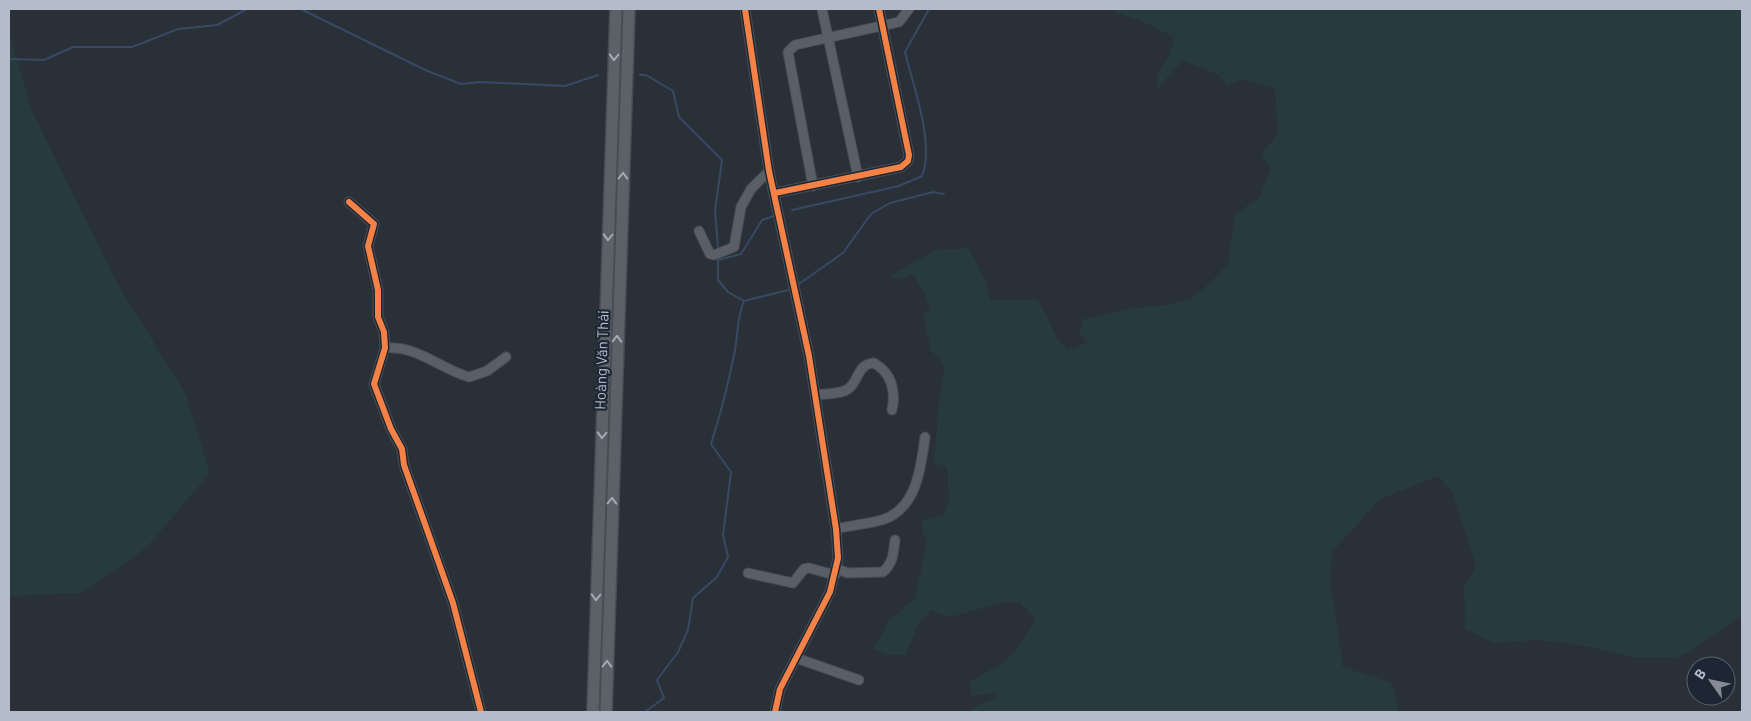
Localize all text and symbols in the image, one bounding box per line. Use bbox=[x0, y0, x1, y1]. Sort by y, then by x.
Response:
one-way arrow bbox=[609, 54, 620, 62]
one-way arrow bbox=[618, 172, 629, 180]
one-way arrow bbox=[603, 234, 614, 242]
street label: Hoàng Văn Thái bbox=[590, 310, 612, 410]
one-way arrow bbox=[612, 334, 623, 342]
one-way arrow bbox=[597, 432, 607, 439]
one-way arrow bbox=[607, 497, 618, 505]
one-way arrow bbox=[591, 593, 602, 601]
north arrow bbox=[1686, 656, 1736, 706]
one-way arrow bbox=[602, 659, 613, 667]
text: B bbox=[1690, 665, 1709, 682]

